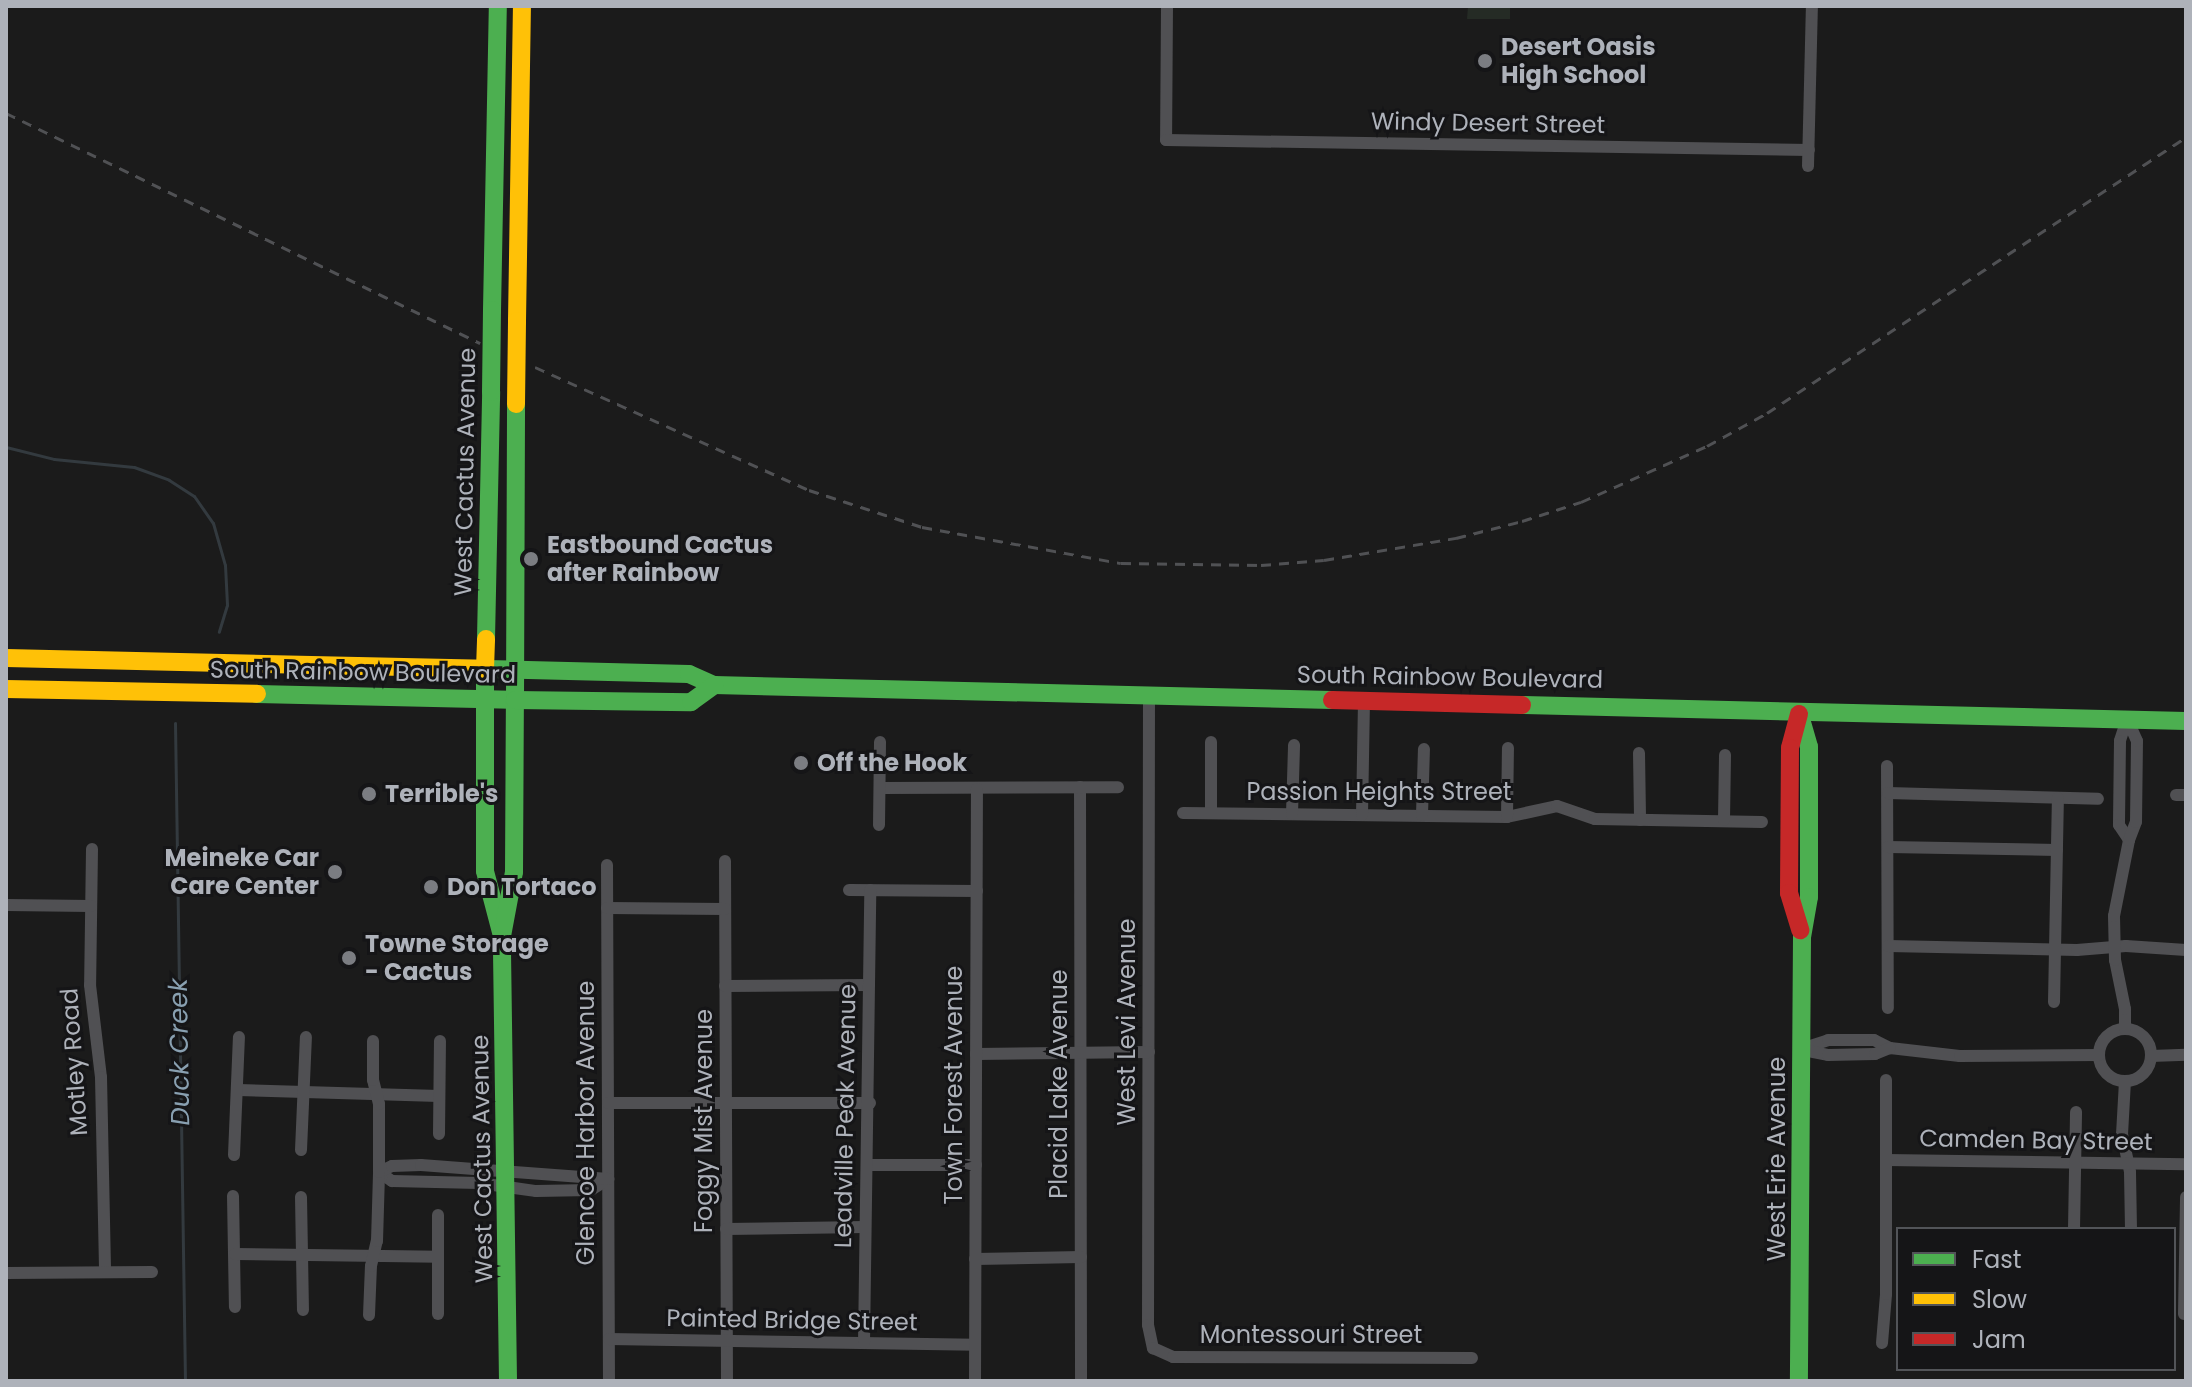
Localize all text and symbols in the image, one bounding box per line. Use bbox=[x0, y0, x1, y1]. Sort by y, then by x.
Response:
place label: Desert Oasis High School bbox=[1501, 33, 1656, 89]
marker: Desert Oasis High School bbox=[1476, 52, 1494, 70]
street label: Windy Desert Street bbox=[1371, 107, 1605, 139]
street label: West Cactus Avenue bbox=[448, 348, 482, 596]
place label: Eastbound Cactus after Rainbow bbox=[547, 531, 773, 587]
marker: Eastbound Cactus after Rainbow bbox=[522, 550, 540, 568]
street label: South Rainbow Boulevard bbox=[210, 655, 516, 689]
street label: South Rainbow Boulevard bbox=[1297, 660, 1603, 694]
place label: Off the Hook bbox=[817, 749, 967, 777]
marker: Off the Hook bbox=[792, 754, 810, 772]
street label: Passion Heights Street bbox=[1246, 778, 1512, 806]
place label: Terrible's bbox=[385, 780, 498, 808]
marker: Terrible's bbox=[360, 785, 378, 803]
place label: Meineke Car Care Center bbox=[165, 844, 319, 900]
marker: Meineke Car Care Center bbox=[326, 863, 344, 881]
place label: Don Tortaco bbox=[447, 873, 597, 901]
marker: Don Tortaco bbox=[422, 878, 440, 896]
street label: West Levi Avenue bbox=[1113, 918, 1141, 1126]
place label: Towne Storage - Cactus bbox=[365, 930, 549, 986]
marker: Towne Storage - Cactus bbox=[340, 949, 358, 967]
street label: Town Forest Avenue bbox=[940, 966, 968, 1204]
street label: Placid Lake Avenue bbox=[1045, 969, 1073, 1199]
water label: Duck Creek bbox=[163, 978, 197, 1126]
street label: Glencoe Harbor Avenue bbox=[572, 981, 600, 1265]
street label: Leadville Peak Avenue bbox=[828, 984, 862, 1248]
street label: Motley Road bbox=[54, 987, 94, 1137]
street label: Foggy Mist Avenue bbox=[690, 1009, 718, 1233]
street label: West Cactus Avenue bbox=[465, 1035, 499, 1283]
street label: West Erie Avenue bbox=[1763, 1057, 1791, 1261]
street label: Camden Bay Street bbox=[1919, 1124, 2153, 1156]
legend bbox=[1896, 1227, 2176, 1371]
text: Fast bbox=[1972, 1243, 2022, 1276]
text: Slow bbox=[1972, 1283, 2027, 1316]
street label: Painted Bridge Street bbox=[666, 1303, 918, 1337]
street label: Montessouri Street bbox=[1200, 1321, 1422, 1349]
text: Jam bbox=[1972, 1323, 2026, 1356]

